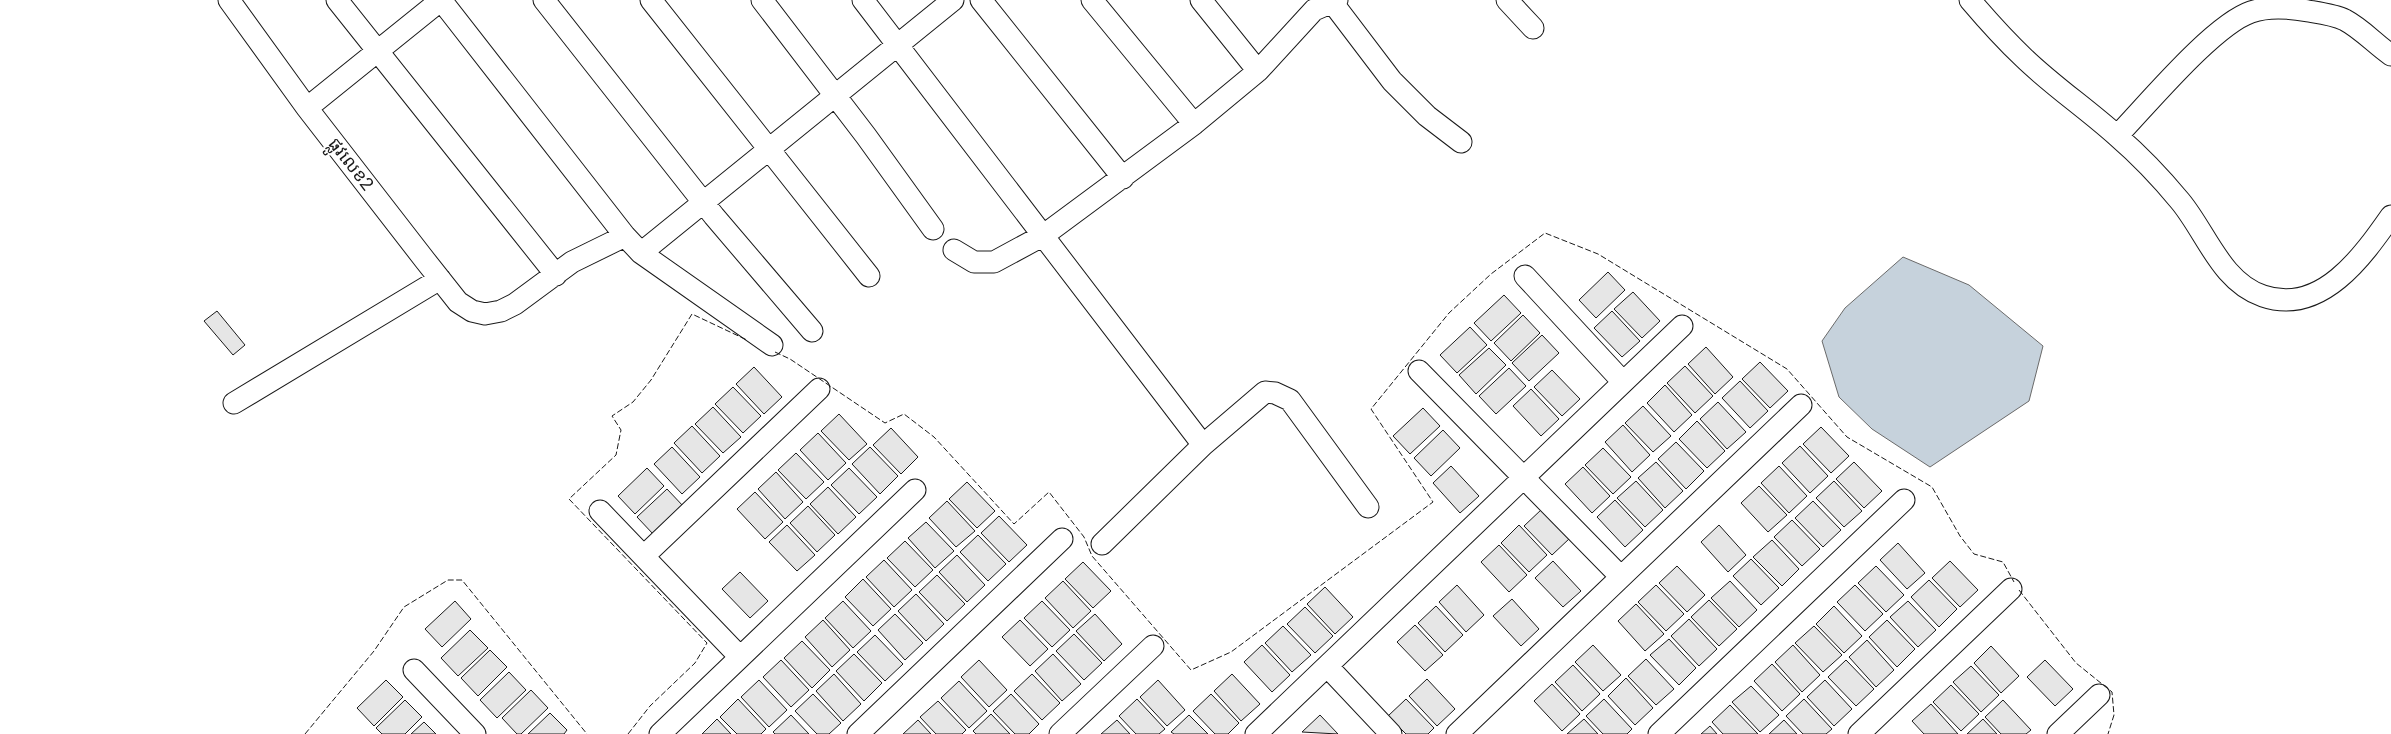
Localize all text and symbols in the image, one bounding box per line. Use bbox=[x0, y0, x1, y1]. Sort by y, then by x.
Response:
street label: ផ្លូវលេខ2 bbox=[319, 133, 378, 198]

